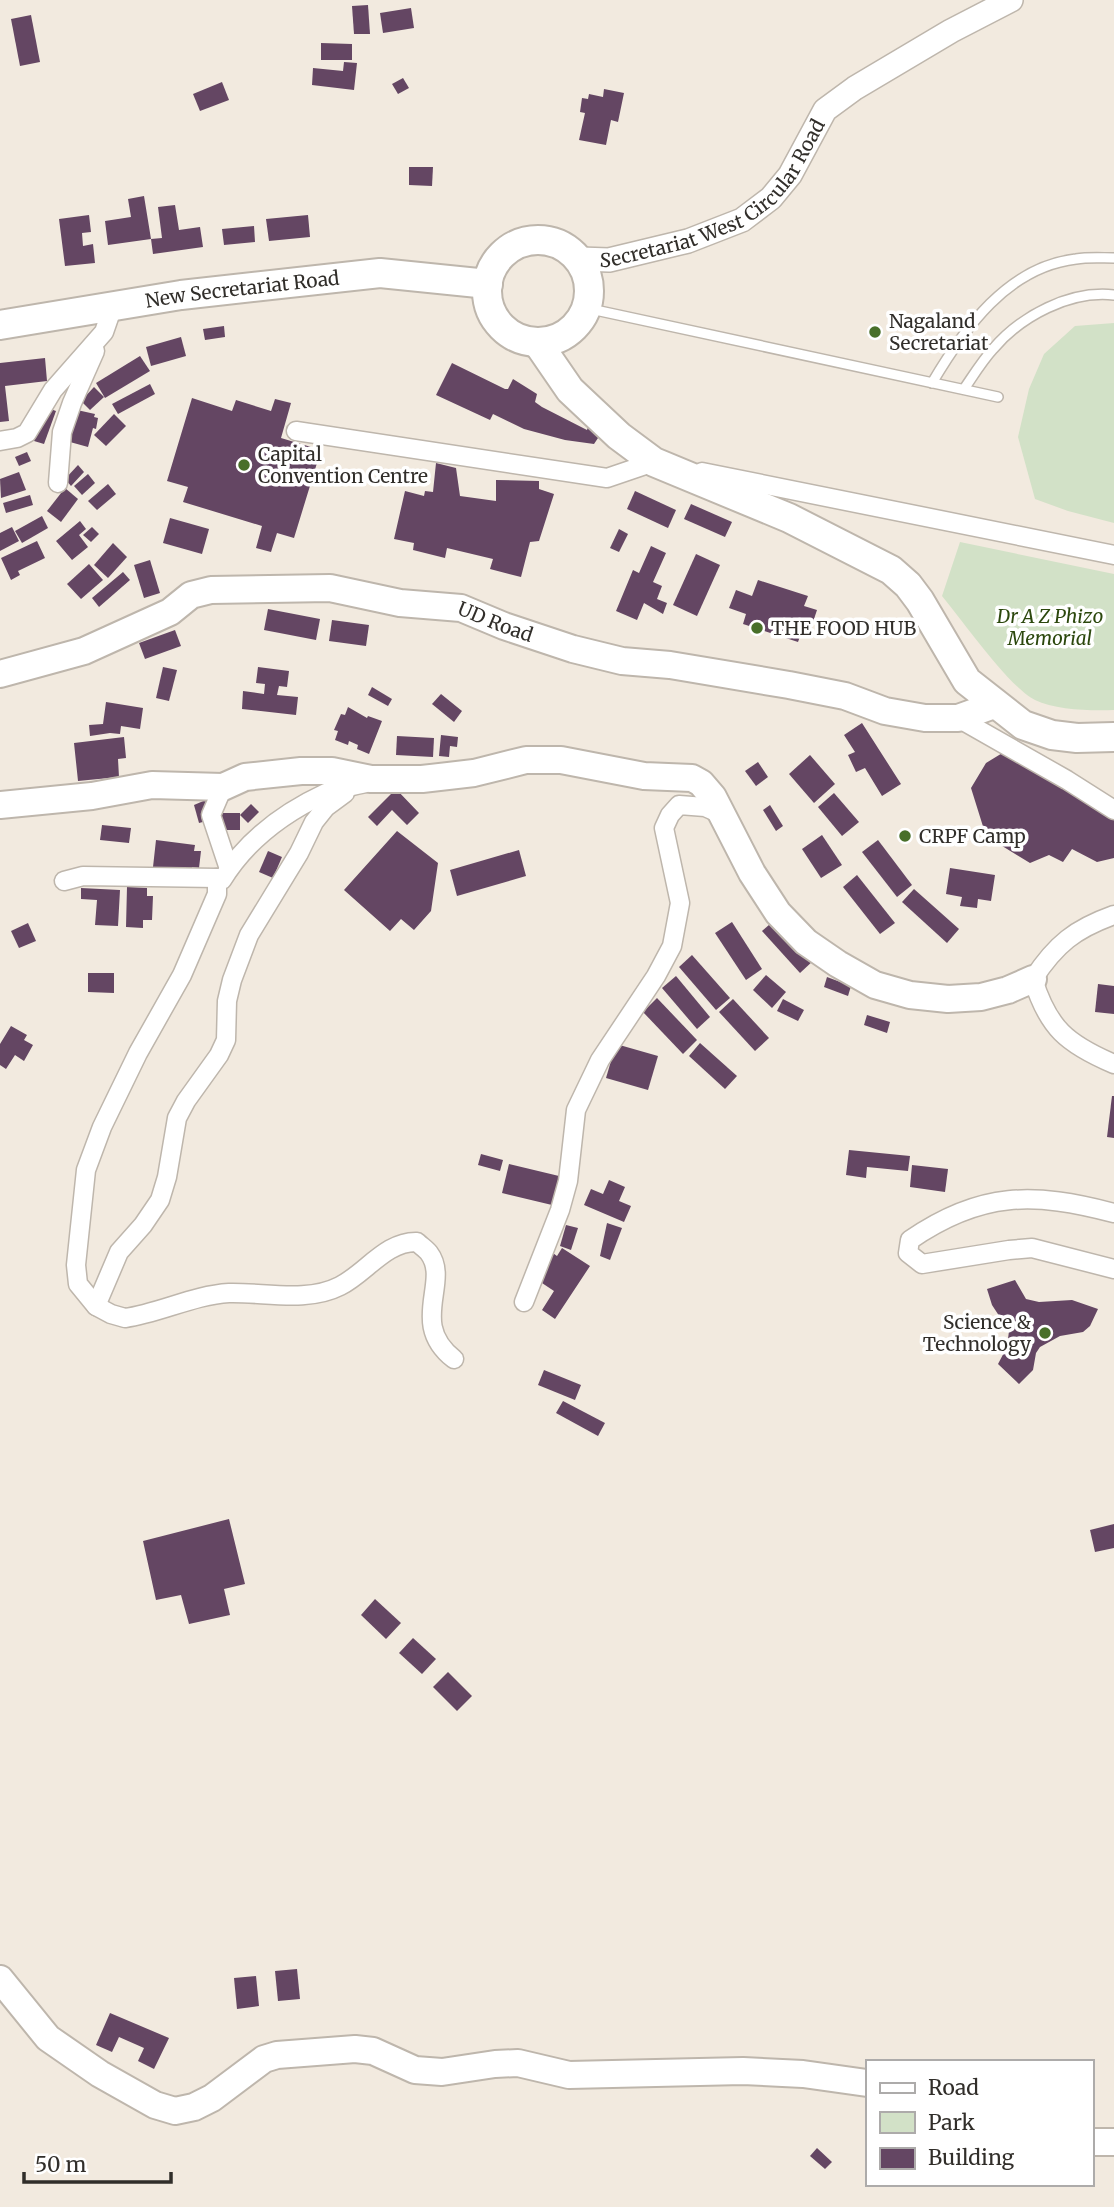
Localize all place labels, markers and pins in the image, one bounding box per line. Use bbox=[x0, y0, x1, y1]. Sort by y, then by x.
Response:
place label: Nagaland Secretariat bbox=[889, 309, 989, 355]
marker: Nagaland Secretariat bbox=[867, 324, 883, 340]
place label: Capital Convention Centre bbox=[258, 442, 428, 488]
marker: Capital Convention Centre bbox=[236, 457, 252, 473]
place label: THE FOOD HUB bbox=[771, 616, 916, 640]
marker: THE FOOD HUB bbox=[749, 620, 765, 636]
place label: CRPF Camp bbox=[919, 824, 1026, 848]
marker: CRPF Camp bbox=[897, 828, 913, 844]
place label: Science & Technology bbox=[923, 1310, 1032, 1356]
marker: Science & Technology bbox=[1037, 1325, 1053, 1341]

